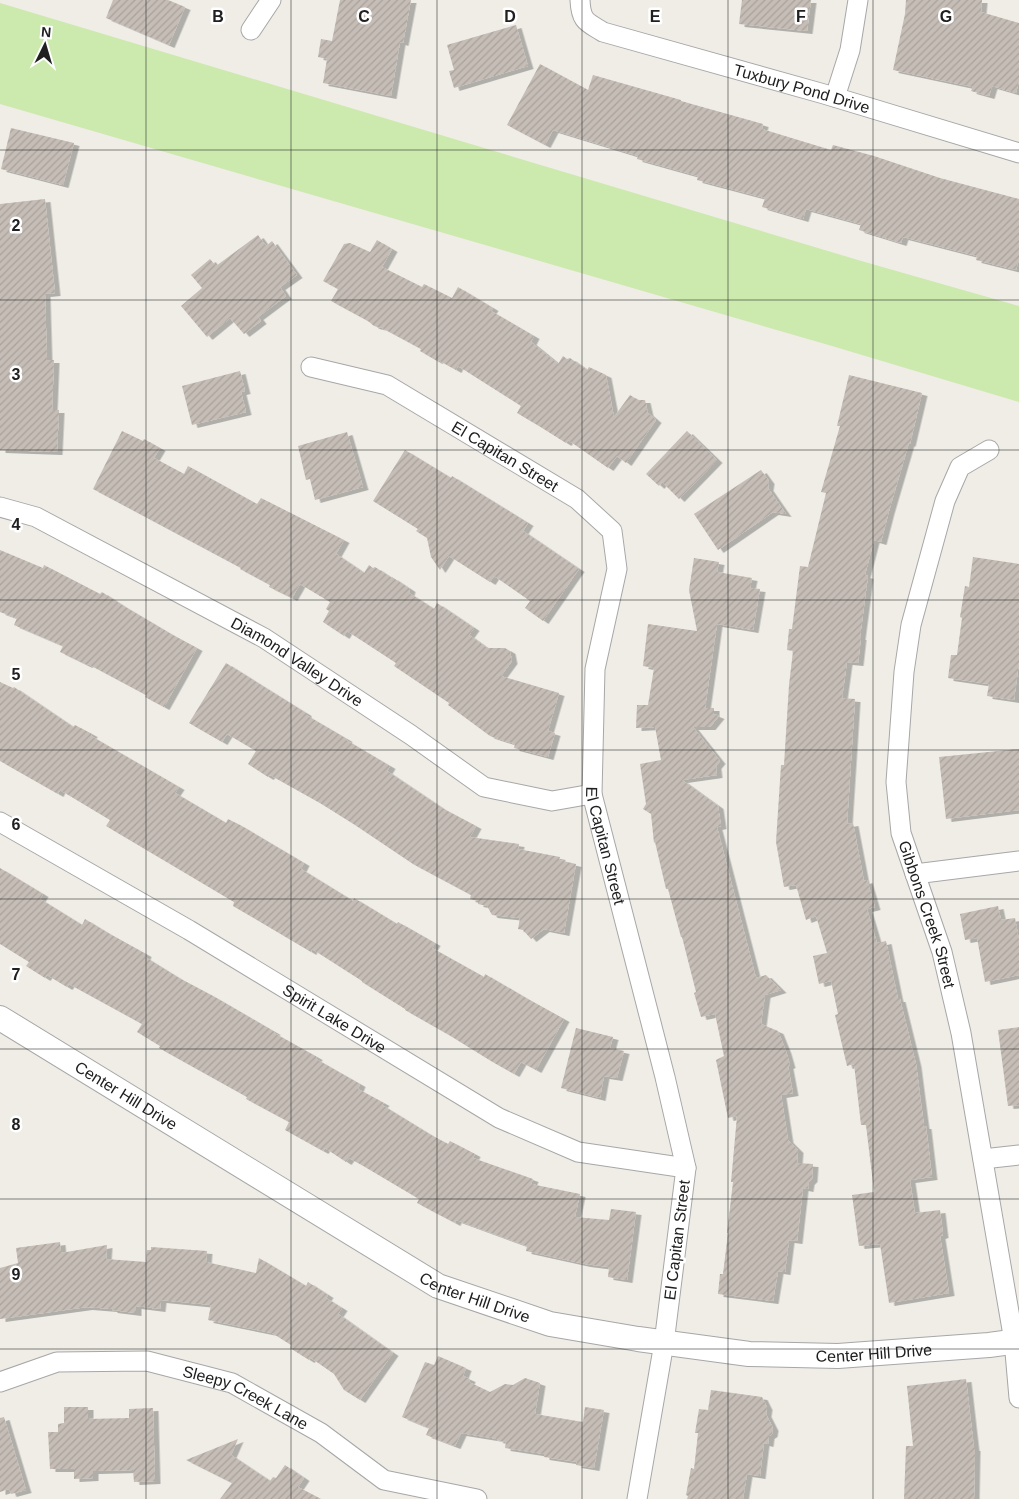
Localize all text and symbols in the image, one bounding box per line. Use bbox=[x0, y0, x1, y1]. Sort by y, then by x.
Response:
text: B bbox=[212, 8, 224, 25]
text: C bbox=[358, 8, 370, 25]
text: D bbox=[504, 8, 516, 25]
text: E bbox=[650, 8, 661, 25]
text: F bbox=[796, 8, 806, 25]
text: G bbox=[940, 8, 952, 25]
north arrow bbox=[20, 20, 70, 70]
text: N bbox=[40, 24, 52, 40]
street label: Tuxbury Pond Drive bbox=[732, 61, 872, 116]
text: 2 bbox=[12, 217, 21, 234]
text: 3 bbox=[12, 366, 21, 383]
street label: El Capitan Street bbox=[449, 418, 562, 495]
text: 4 bbox=[12, 516, 21, 533]
street label: Diamond Valley Drive bbox=[228, 614, 366, 710]
text: 5 bbox=[12, 666, 21, 683]
street label: El Capitan Street bbox=[583, 786, 629, 907]
text: 6 bbox=[12, 816, 21, 833]
street label: Gibbons Creek Street bbox=[896, 838, 959, 990]
text: 7 bbox=[12, 966, 21, 983]
street label: Spirit Lake Drive bbox=[280, 981, 389, 1056]
street label: Center Hill Drive bbox=[72, 1058, 180, 1133]
text: 8 bbox=[12, 1116, 21, 1133]
street label: El Capitan Street bbox=[661, 1178, 693, 1301]
text: 9 bbox=[12, 1266, 21, 1283]
street label: Center Hill Drive bbox=[417, 1268, 532, 1325]
street label: Center Hill Drive bbox=[815, 1341, 933, 1365]
street label: Sleepy Creek Lane bbox=[181, 1362, 311, 1433]

